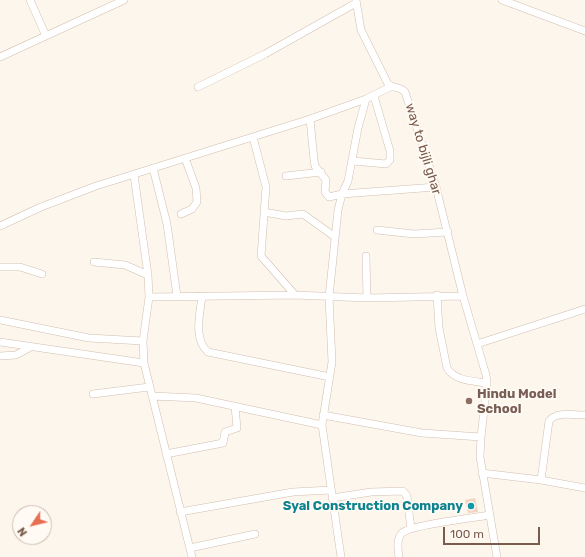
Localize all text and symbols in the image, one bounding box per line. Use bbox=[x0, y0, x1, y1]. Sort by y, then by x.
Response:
street label: way to bijli ghar bbox=[402, 101, 444, 197]
place label: Hindu Model School bbox=[477, 386, 556, 417]
marker: Hindu Model School bbox=[464, 396, 474, 406]
place label: Syal Construction Company bbox=[283, 498, 463, 514]
marker: Syal Construction Company bbox=[466, 501, 476, 511]
north arrow bbox=[12, 505, 52, 545]
scale bar bbox=[445, 519, 542, 545]
text: N bbox=[15, 525, 30, 539]
text: 100 m bbox=[450, 527, 484, 541]

